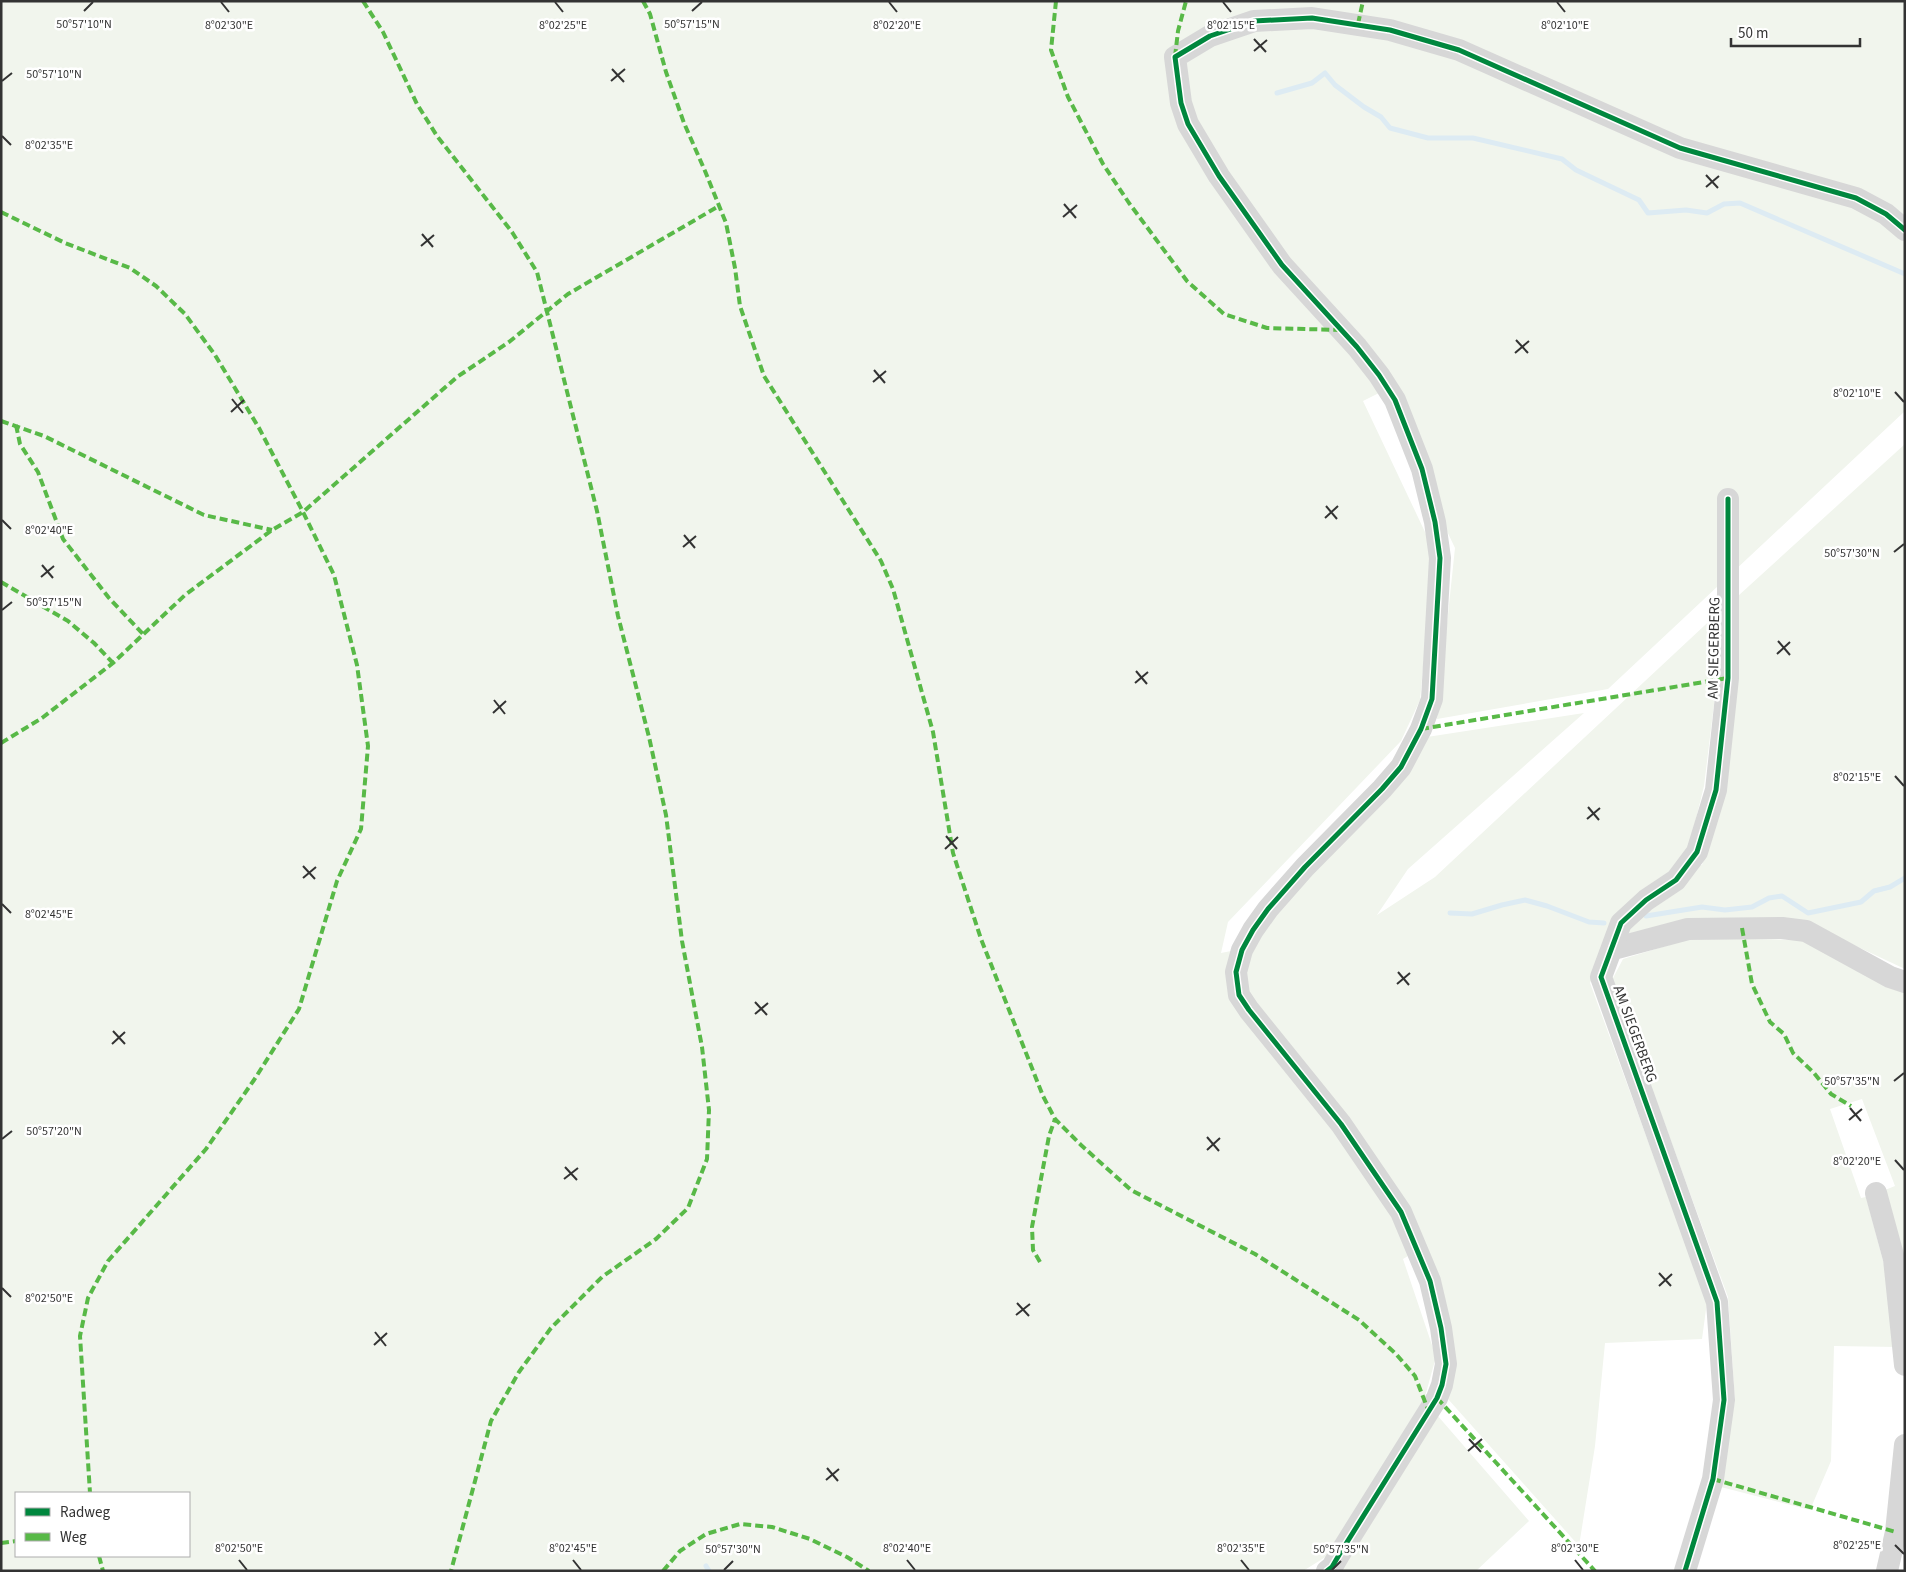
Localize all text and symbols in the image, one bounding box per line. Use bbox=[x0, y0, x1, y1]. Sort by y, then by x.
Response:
scale bar bbox=[1731, 15, 1860, 47]
text: 50°57'10"N bbox=[56, 16, 112, 33]
text: 50°57'15"N bbox=[664, 16, 720, 33]
text: 8°02'30"E bbox=[205, 17, 253, 34]
text: 8°02'25"E bbox=[539, 17, 587, 34]
text: 8°02'20"E bbox=[873, 17, 921, 34]
text: 8°02'15"E bbox=[1207, 17, 1255, 34]
text: 8°02'10"E bbox=[1541, 17, 1589, 34]
text: 50 m bbox=[1738, 23, 1768, 44]
text: 50°57'10"N bbox=[26, 66, 82, 83]
text: 8°02'35"E bbox=[25, 137, 73, 154]
text: 8°02'10"E bbox=[1833, 385, 1881, 402]
text: 8°02'40"E bbox=[25, 522, 73, 539]
text: 50°57'30"N bbox=[1824, 545, 1880, 562]
text: 50°57'15"N bbox=[26, 594, 82, 611]
street label: AM SIEGERBERG bbox=[1703, 597, 1725, 699]
text: 8°02'15"E bbox=[1833, 769, 1881, 786]
text: 8°02'45"E bbox=[25, 906, 73, 923]
street label: AM SIEGERBERG bbox=[1608, 982, 1662, 1086]
text: 50°57'35"N bbox=[1824, 1073, 1880, 1090]
text: 50°57'20"N bbox=[26, 1123, 82, 1140]
text: 8°02'20"E bbox=[1833, 1153, 1881, 1170]
text: 8°02'50"E bbox=[25, 1290, 73, 1307]
legend bbox=[15, 1492, 190, 1557]
text: Radweg bbox=[60, 1502, 110, 1523]
text: Weg bbox=[60, 1527, 87, 1548]
text: 8°02'25"E bbox=[1833, 1537, 1881, 1554]
text: 8°02'50"E bbox=[215, 1540, 263, 1557]
text: 8°02'45"E bbox=[549, 1540, 597, 1557]
text: 8°02'40"E bbox=[883, 1540, 931, 1557]
text: 8°02'35"E bbox=[1217, 1540, 1265, 1557]
text: 8°02'30"E bbox=[1551, 1540, 1599, 1557]
text: 50°57'30"N bbox=[705, 1541, 761, 1558]
text: 50°57'35"N bbox=[1313, 1541, 1369, 1558]

